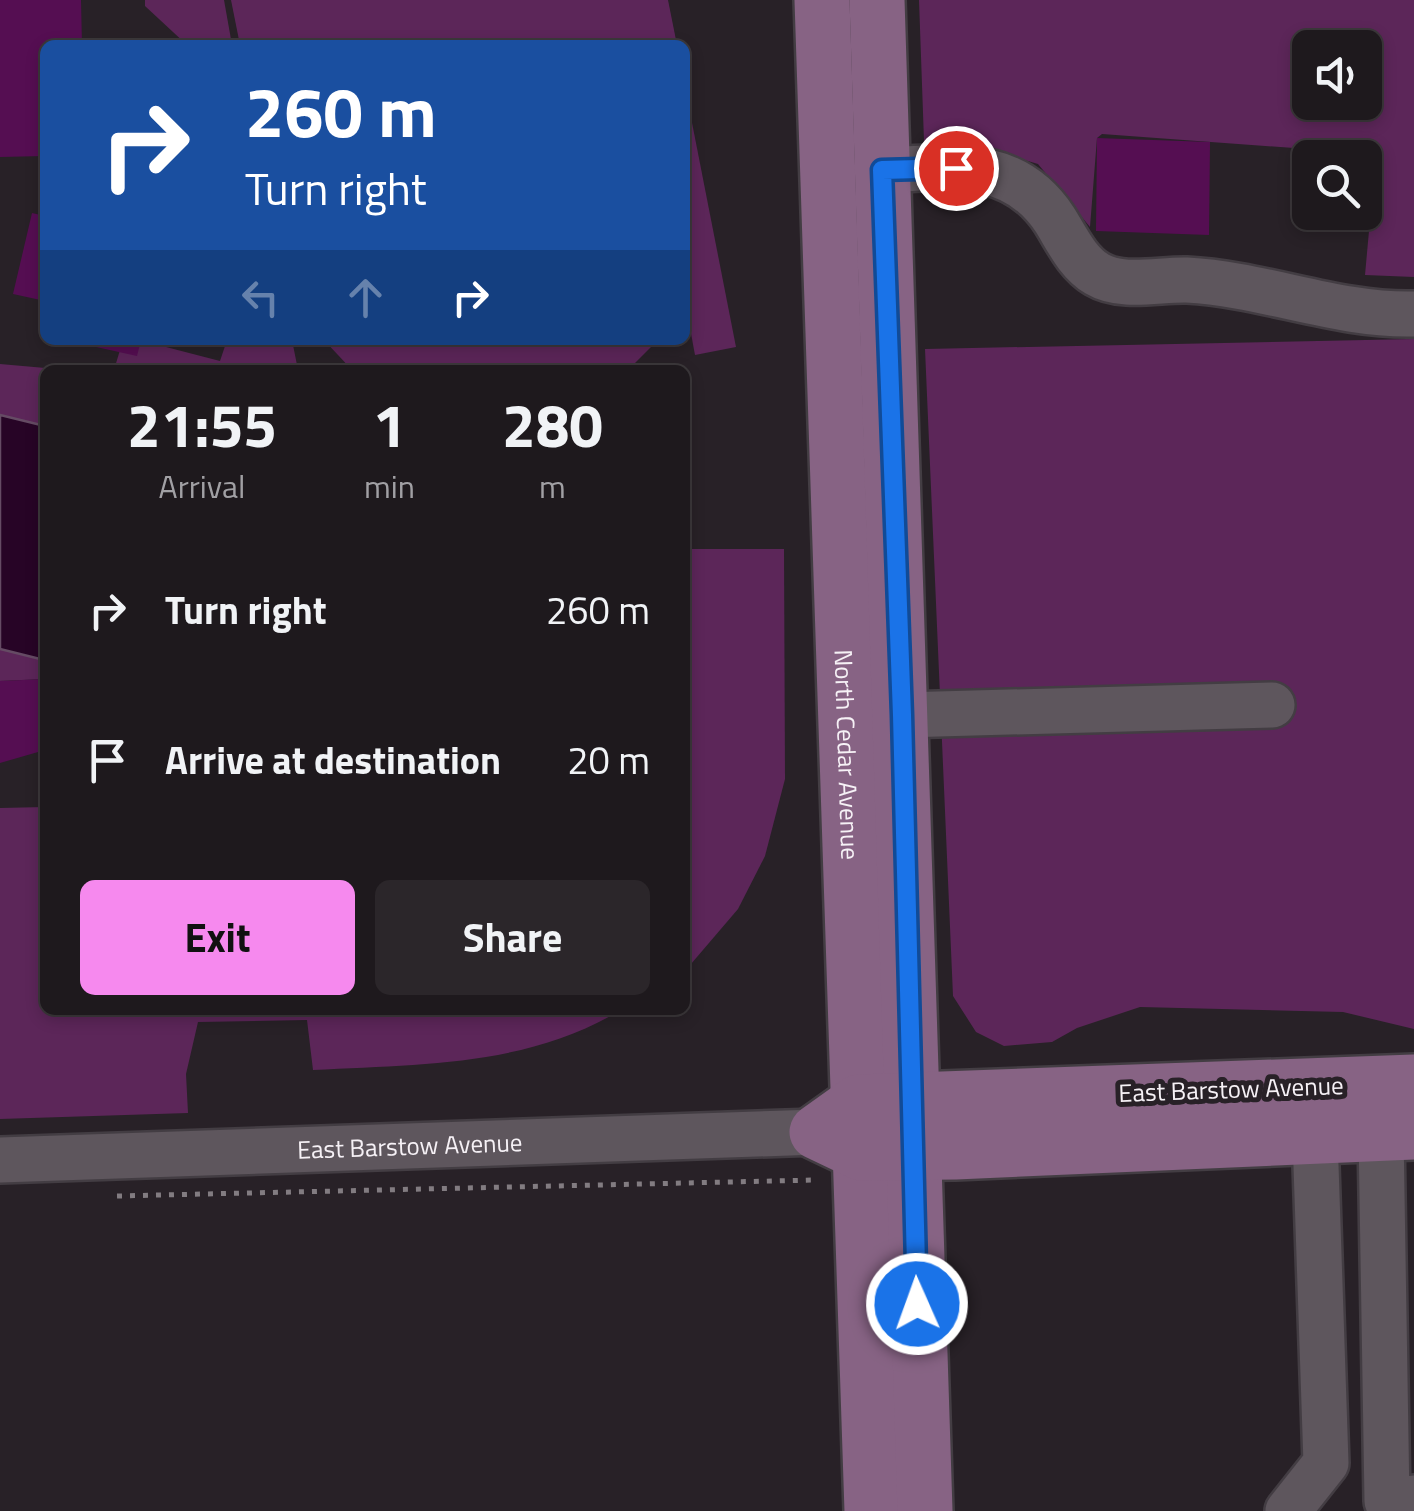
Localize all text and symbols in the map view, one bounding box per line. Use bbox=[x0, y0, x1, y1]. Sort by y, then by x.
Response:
map controls bbox=[1292, 30, 1382, 230]
button: sound bbox=[1292, 30, 1382, 120]
text: 260 m bbox=[245, 58, 437, 164]
icon: right bbox=[80, 80, 210, 210]
pin bbox=[914, 126, 999, 211]
button: search bbox=[1292, 140, 1382, 230]
icon: arrive bbox=[929, 141, 984, 196]
text: Turn right bbox=[245, 154, 427, 222]
icon: left bbox=[233, 270, 288, 325]
icon: ahead bbox=[338, 270, 393, 325]
icon: right bbox=[443, 270, 498, 325]
text: 21:55 bbox=[127, 379, 277, 470]
text: 1 bbox=[373, 379, 406, 470]
text: 280 bbox=[502, 379, 603, 470]
text: Arrival bbox=[159, 462, 245, 510]
text: min bbox=[364, 462, 415, 510]
text: m bbox=[539, 462, 566, 510]
text: Turn right bbox=[165, 581, 327, 639]
text: 260 m bbox=[546, 581, 650, 639]
icon: right bbox=[80, 583, 135, 638]
street label: North Cedar Avenue bbox=[824, 649, 869, 860]
text: Arrive at destination bbox=[165, 731, 501, 789]
text: 20 m bbox=[567, 731, 650, 789]
icon: arrive bbox=[80, 733, 135, 788]
button: Exit bbox=[80, 880, 355, 995]
button: Share bbox=[375, 880, 650, 995]
street label: East Barstow Avenue bbox=[1118, 1066, 1344, 1112]
street label: East Barstow Avenue bbox=[297, 1123, 523, 1169]
position arrow bbox=[865, 1252, 969, 1356]

